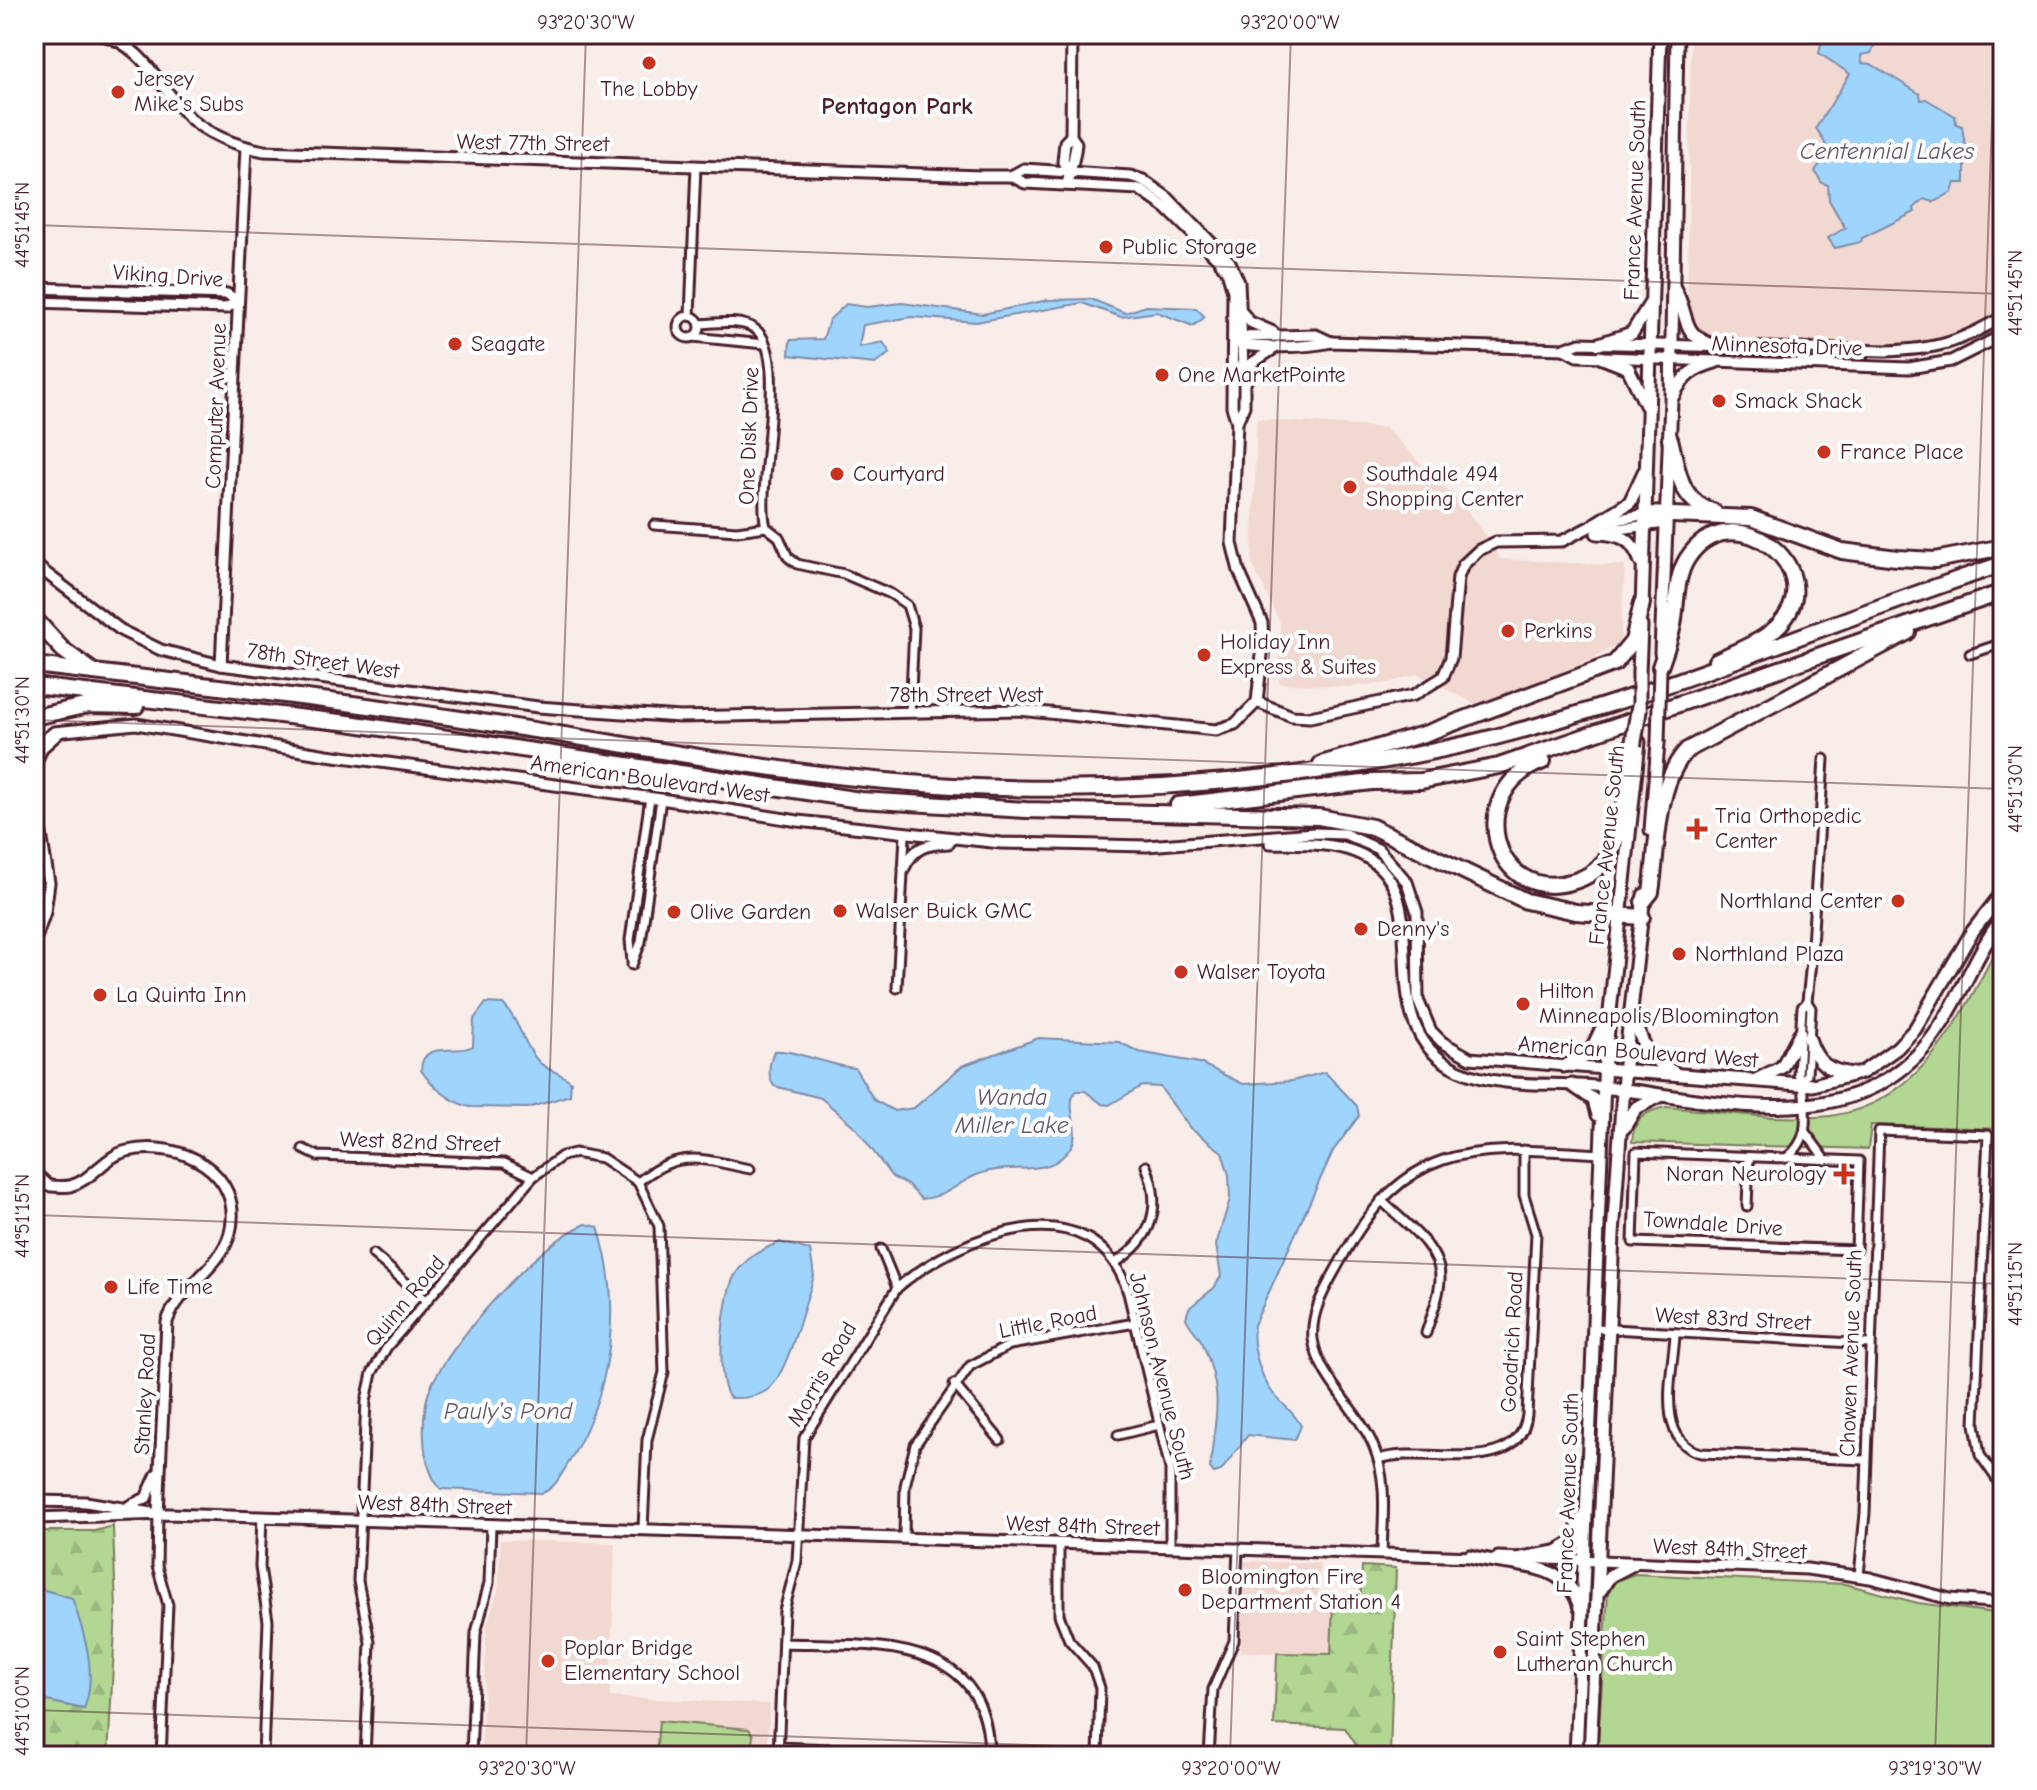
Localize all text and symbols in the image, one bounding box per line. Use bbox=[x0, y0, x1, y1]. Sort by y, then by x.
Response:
text: 93°20'30"W bbox=[537, 11, 635, 34]
text: 93°20'00"W bbox=[1240, 11, 1340, 34]
marker: The Lobby bbox=[640, 54, 658, 72]
place label: Jersey Mike's Subs bbox=[134, 66, 244, 117]
place label: The Lobby bbox=[600, 76, 698, 102]
marker: Jersey Mike's Subs bbox=[109, 83, 127, 101]
district label: Pentagon Park bbox=[821, 92, 973, 120]
street label: France Avenue South bbox=[1619, 99, 1651, 301]
street label: West 77th Street bbox=[456, 129, 610, 157]
water label: Centennial Lakes bbox=[1800, 137, 1974, 165]
text: 44°51'45"N bbox=[11, 182, 34, 268]
place label: Public Storage bbox=[1122, 234, 1257, 260]
marker: Public Storage bbox=[1097, 238, 1115, 256]
text: 44°51'45"N bbox=[2004, 250, 2027, 336]
street label: Viking Drive bbox=[112, 259, 224, 293]
street label: Computer Avenue bbox=[200, 323, 232, 489]
street label: Minnesota Drive bbox=[1711, 330, 1863, 362]
place label: Seagate bbox=[471, 331, 545, 357]
marker: Seagate bbox=[446, 335, 464, 353]
place label: One MarketPointe bbox=[1178, 362, 1346, 388]
marker: One MarketPointe bbox=[1153, 366, 1171, 384]
street label: One Disk Drive bbox=[734, 367, 764, 505]
place label: Smack Shack bbox=[1735, 388, 1862, 414]
marker: Smack Shack bbox=[1710, 392, 1728, 410]
place label: France Place bbox=[1840, 439, 1964, 465]
marker: France Place bbox=[1815, 443, 1833, 461]
place label: Courtyard bbox=[853, 461, 945, 487]
place label: Southdale 494 Shopping Center bbox=[1366, 461, 1523, 512]
marker: Courtyard bbox=[828, 465, 846, 483]
marker: Southdale 494 Shopping Center bbox=[1341, 478, 1359, 496]
place label: Perkins bbox=[1524, 618, 1592, 644]
marker: Perkins bbox=[1499, 622, 1517, 640]
place label: Holiday Inn Express & Suites bbox=[1220, 629, 1376, 680]
street label: 78th Street West bbox=[245, 637, 402, 685]
marker: Holiday Inn Express & Suites bbox=[1195, 646, 1213, 664]
text: 44°51'30"N bbox=[11, 676, 34, 764]
street label: 78th Street West bbox=[889, 682, 1043, 708]
street label: France Avenue South bbox=[1584, 744, 1630, 946]
text: 44°51'30"N bbox=[2004, 745, 2027, 833]
street label: American Boulevard West bbox=[529, 749, 772, 809]
place label: Tria Orthopedic Center bbox=[1715, 803, 1862, 854]
marker: Tria Orthopedic Center bbox=[1686, 818, 1708, 840]
place label: Northland Center bbox=[1720, 888, 1882, 914]
marker: Northland Center bbox=[1889, 892, 1907, 910]
place label: Walser Buick GMC bbox=[856, 898, 1032, 924]
place label: Olive Garden bbox=[690, 899, 811, 925]
marker: Walser Buick GMC bbox=[831, 902, 849, 920]
marker: Olive Garden bbox=[665, 903, 683, 921]
place label: Denny's bbox=[1377, 916, 1450, 942]
marker: Denny's bbox=[1352, 920, 1370, 938]
place label: Northland Plaza bbox=[1695, 941, 1844, 967]
marker: Northland Plaza bbox=[1670, 945, 1688, 963]
place label: Walser Toyota bbox=[1197, 959, 1326, 985]
marker: Walser Toyota bbox=[1172, 963, 1190, 981]
place label: Hilton Minneapolis/Bloomington bbox=[1539, 978, 1779, 1029]
place label: La Quinta Inn bbox=[116, 982, 247, 1008]
marker: La Quinta Inn bbox=[91, 986, 109, 1004]
marker: Hilton Minneapolis/Bloomington bbox=[1514, 995, 1532, 1013]
street label: American Boulevard West bbox=[1517, 1031, 1760, 1073]
water label: Wanda Miller Lake bbox=[954, 1083, 1069, 1139]
street label: West 82nd Street bbox=[339, 1126, 501, 1158]
place label: Noran Neurology bbox=[1666, 1161, 1826, 1187]
marker: Noran Neurology bbox=[1833, 1163, 1855, 1185]
text: 44°51'15"N bbox=[11, 1174, 34, 1258]
street label: Towndale Drive bbox=[1642, 1206, 1784, 1242]
text: 44°51'15"N bbox=[2004, 1242, 2027, 1326]
street label: Chowen Avenue South bbox=[1834, 1249, 1868, 1457]
street label: Quinn Road bbox=[359, 1250, 451, 1352]
street label: Johnson Avenue South bbox=[1124, 1269, 1200, 1483]
street label: Goodrich Road bbox=[1495, 1271, 1529, 1413]
place label: Life Time bbox=[127, 1274, 213, 1300]
marker: Life Time bbox=[102, 1278, 120, 1296]
street label: Little Road bbox=[997, 1300, 1099, 1344]
street label: West 83rd Street bbox=[1654, 1302, 1812, 1336]
street label: Morris Road bbox=[782, 1317, 862, 1431]
street label: Stanley Road bbox=[129, 1332, 161, 1456]
street label: France Avenue South bbox=[1552, 1392, 1584, 1594]
water label: Pauly's Pond bbox=[444, 1397, 573, 1425]
street label: West 84th Street bbox=[358, 1489, 513, 1521]
street label: West 84th Street bbox=[1006, 1510, 1161, 1542]
street label: West 84th Street bbox=[1653, 1533, 1808, 1565]
place label: Bloomington Fire Department Station 4 bbox=[1201, 1564, 1401, 1615]
marker: Bloomington Fire Department Station 4 bbox=[1176, 1581, 1194, 1599]
place label: Saint Stephen Lutheran Church bbox=[1516, 1626, 1673, 1677]
place label: Poplar Bridge Elementary School bbox=[564, 1635, 740, 1686]
marker: Saint Stephen Lutheran Church bbox=[1491, 1643, 1509, 1661]
marker: Poplar Bridge Elementary School bbox=[539, 1652, 557, 1670]
text: 44°51'00"N bbox=[11, 1666, 34, 1756]
text: 93°20'30"W bbox=[478, 1757, 576, 1780]
text: 93°20'00"W bbox=[1181, 1757, 1281, 1780]
text: 93°19'30"W bbox=[1888, 1757, 1982, 1780]

